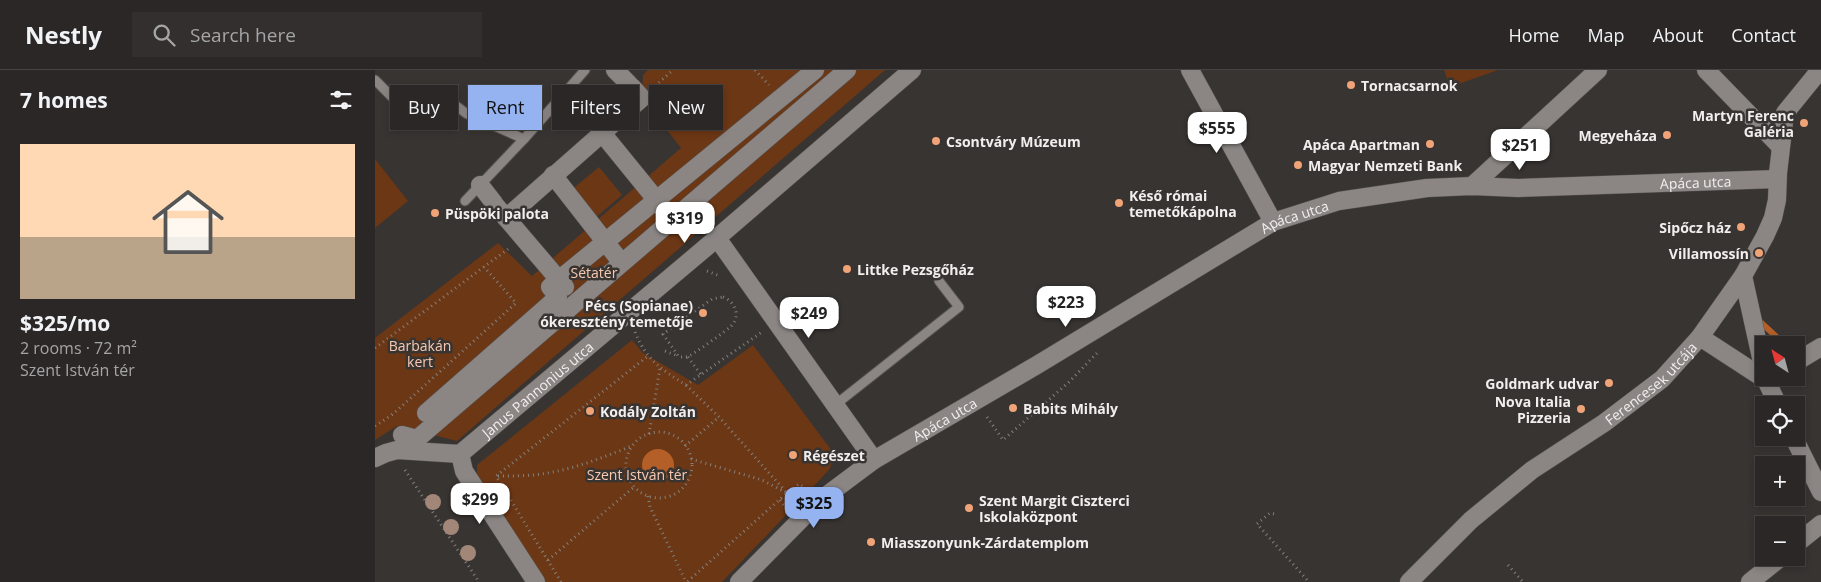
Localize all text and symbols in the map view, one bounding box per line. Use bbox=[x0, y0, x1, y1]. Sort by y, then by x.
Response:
search box bbox=[132, 12, 482, 57]
text: Nestly bbox=[25, 18, 102, 51]
icon: search bbox=[150, 21, 178, 49]
text: Search here bbox=[190, 22, 296, 48]
text: Home bbox=[1509, 23, 1559, 47]
text: Map bbox=[1587, 23, 1625, 47]
text: About bbox=[1653, 23, 1703, 47]
text: Contact bbox=[1731, 23, 1796, 47]
place label: Tornacsarnok bbox=[1361, 76, 1458, 95]
marker: Tornacsarnok bbox=[1345, 79, 1357, 91]
chip: Buy bbox=[390, 85, 458, 130]
chip: Rent bbox=[468, 85, 542, 130]
chip: Filters bbox=[552, 85, 639, 130]
chip: New bbox=[649, 85, 723, 130]
text: 7 homes bbox=[20, 86, 108, 114]
icon: filters bbox=[327, 86, 355, 114]
place label: Martyn Ferenc Galéria bbox=[1692, 106, 1794, 141]
pin: $555 bbox=[1187, 112, 1247, 154]
text: $555 bbox=[1199, 117, 1235, 139]
marker: Martyn Ferenc Galéria bbox=[1798, 117, 1810, 129]
place label: Megyeháza bbox=[1578, 126, 1657, 145]
pin: $251 bbox=[1490, 128, 1550, 171]
marker: Megyeháza bbox=[1661, 129, 1673, 141]
place label: Csontváry Múzeum bbox=[946, 132, 1081, 151]
text: $251 bbox=[1502, 134, 1538, 156]
marker: Csontváry Múzeum bbox=[930, 135, 942, 147]
place label: Apáca Apartman bbox=[1303, 135, 1420, 154]
marker: Apáca Apartman bbox=[1424, 138, 1436, 150]
place label: Magyar Nemzeti Bank bbox=[1308, 156, 1463, 175]
marker: Magyar Nemzeti Bank bbox=[1292, 159, 1304, 171]
street label: Apáca utca bbox=[1660, 171, 1732, 193]
icon: home bbox=[143, 177, 233, 267]
place label: Késő római temetőkápolna bbox=[1129, 186, 1237, 221]
street label: Apáca utca bbox=[1256, 195, 1331, 237]
marker: Késő római temetőkápolna bbox=[1113, 197, 1125, 209]
pin: $319 bbox=[655, 202, 715, 244]
place label: Püspöki palota bbox=[445, 204, 549, 223]
marker: Püspöki palota bbox=[429, 207, 441, 219]
text: $319 bbox=[667, 207, 703, 229]
place label: Sipőcz ház bbox=[1659, 218, 1731, 237]
marker: Sipőcz ház bbox=[1735, 221, 1747, 233]
place label: Villamossín bbox=[1669, 244, 1749, 263]
marker: Villamossín bbox=[1753, 247, 1765, 259]
place label: Littke Pezsgőház bbox=[857, 260, 974, 279]
park label: Sétatér bbox=[571, 263, 618, 282]
marker: Littke Pezsgőház bbox=[841, 263, 853, 275]
pin: $223 bbox=[1036, 286, 1096, 328]
text: $223 bbox=[1048, 291, 1084, 313]
place label: Pécs (Sopianae) ókeresztény temetője bbox=[540, 296, 693, 331]
pin: $249 bbox=[779, 296, 839, 339]
text: $249 bbox=[791, 302, 827, 324]
marker: Pécs (Sopianae) ókeresztény temetője bbox=[697, 307, 709, 319]
text: $325/mo bbox=[20, 309, 110, 337]
park label: Barbakán kert bbox=[389, 336, 451, 371]
north arrow bbox=[1755, 336, 1805, 386]
map controls bbox=[1755, 336, 1805, 566]
text: 2 rooms · 72 m² bbox=[20, 337, 137, 359]
street label: Janus Pannonius utca bbox=[476, 337, 597, 443]
street label: Ferencesek utcája bbox=[1601, 338, 1701, 429]
text: Szent István tér bbox=[20, 359, 135, 381]
place label: Goldmark udvar bbox=[1485, 374, 1600, 393]
marker: Goldmark udvar bbox=[1603, 377, 1615, 389]
place label: Nova Italia Pizzeria bbox=[1495, 392, 1571, 427]
street label: Apáca utca bbox=[909, 393, 980, 445]
button: locate bbox=[1755, 396, 1805, 446]
place label: Babits Mihály bbox=[1023, 399, 1118, 418]
place label: Kodály Zoltán bbox=[600, 402, 696, 421]
marker: Babits Mihály bbox=[1007, 402, 1019, 414]
marker: Nova Italia Pizzeria bbox=[1575, 403, 1587, 415]
marker: Kodály Zoltán bbox=[584, 405, 596, 417]
place label: Régészet bbox=[803, 446, 865, 465]
marker: Régészet bbox=[787, 449, 799, 461]
button: + bbox=[1755, 456, 1805, 506]
park label: Szent István tér bbox=[587, 465, 687, 484]
pin: $299 bbox=[450, 482, 510, 525]
pin: $325 bbox=[784, 486, 844, 529]
text: $299 bbox=[462, 488, 498, 510]
place label: Szent Margit Ciszterci Iskolaközpont bbox=[979, 491, 1130, 526]
text: $325 bbox=[796, 492, 832, 514]
marker: Szent Margit Ciszterci Iskolaközpont bbox=[963, 502, 975, 514]
button: − bbox=[1755, 516, 1805, 566]
place label: Miasszonyunk-Zárdatemplom bbox=[881, 533, 1089, 552]
marker: Miasszonyunk-Zárdatemplom bbox=[865, 536, 877, 548]

